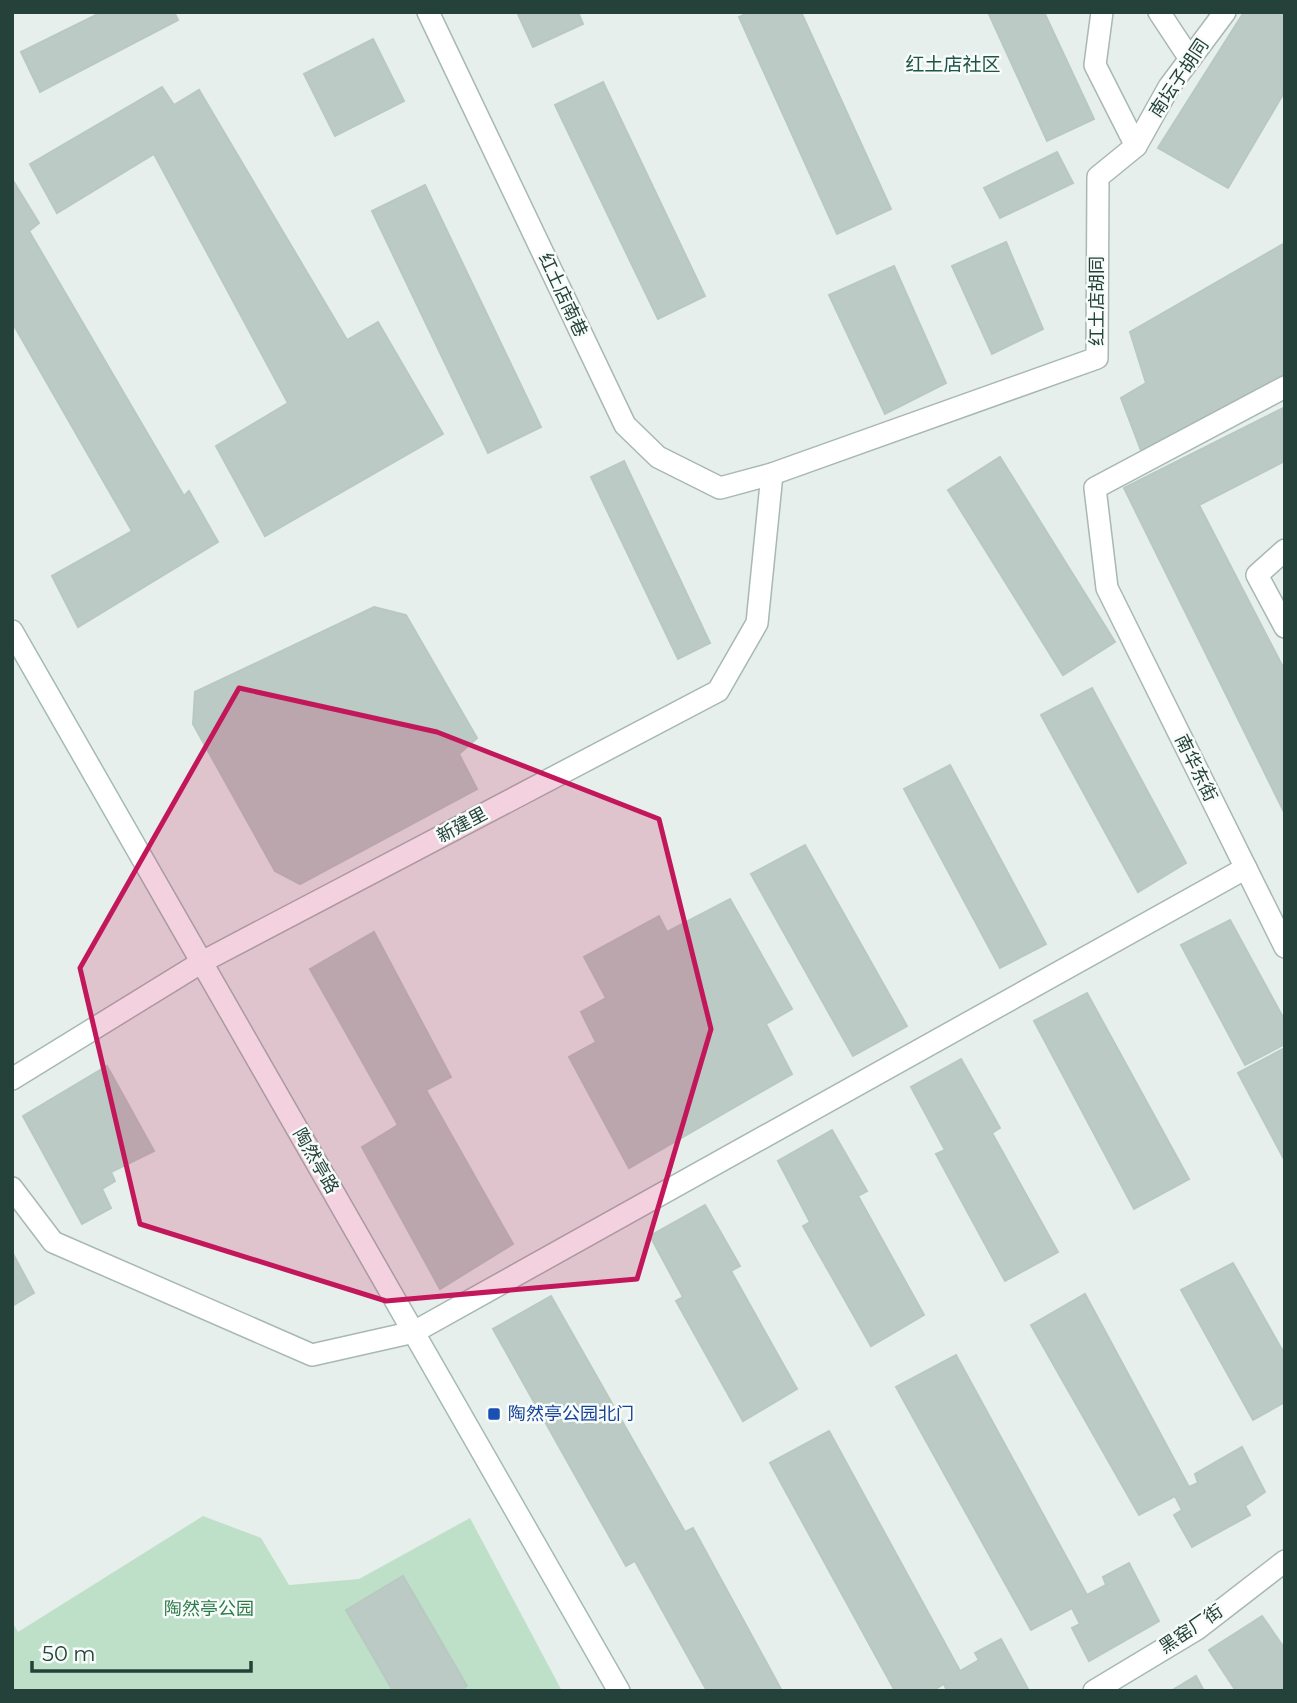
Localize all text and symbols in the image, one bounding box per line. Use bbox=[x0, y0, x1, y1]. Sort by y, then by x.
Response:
street label: 南坛子胡同 bbox=[1145, 35, 1213, 121]
district label: 红土店社区 bbox=[905, 53, 1001, 76]
street label: 红土店南巷 bbox=[534, 250, 592, 340]
street label: 红土店胡同 bbox=[1086, 256, 1108, 346]
street label: 南华东街 bbox=[1170, 731, 1222, 805]
street label: 新建里 bbox=[433, 803, 491, 847]
street label: 陶然亭路 bbox=[288, 1124, 344, 1198]
place label: 陶然亭公园北门 bbox=[508, 1403, 634, 1425]
marker: 陶然亭公园北门 bbox=[486, 1406, 502, 1422]
park label: 陶然亭公园 bbox=[164, 1598, 254, 1620]
street label: 黑窑厂街 bbox=[1155, 1600, 1227, 1658]
scale bar bbox=[32, 1630, 250, 1674]
text: 50 m bbox=[42, 1641, 96, 1666]

